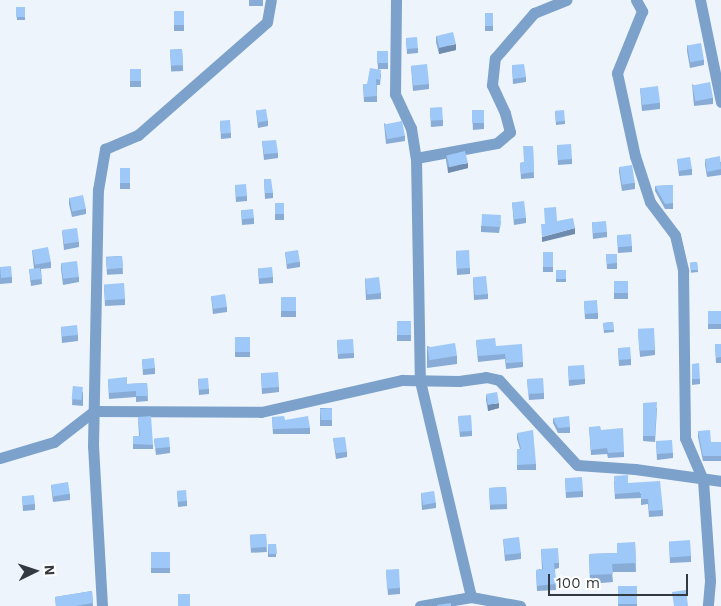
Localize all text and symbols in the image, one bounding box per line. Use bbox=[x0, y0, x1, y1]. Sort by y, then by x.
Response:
north arrow bbox=[10, 546, 60, 596]
text: N bbox=[42, 564, 58, 576]
scale bar bbox=[551, 564, 691, 596]
text: 100 m bbox=[556, 574, 600, 592]

